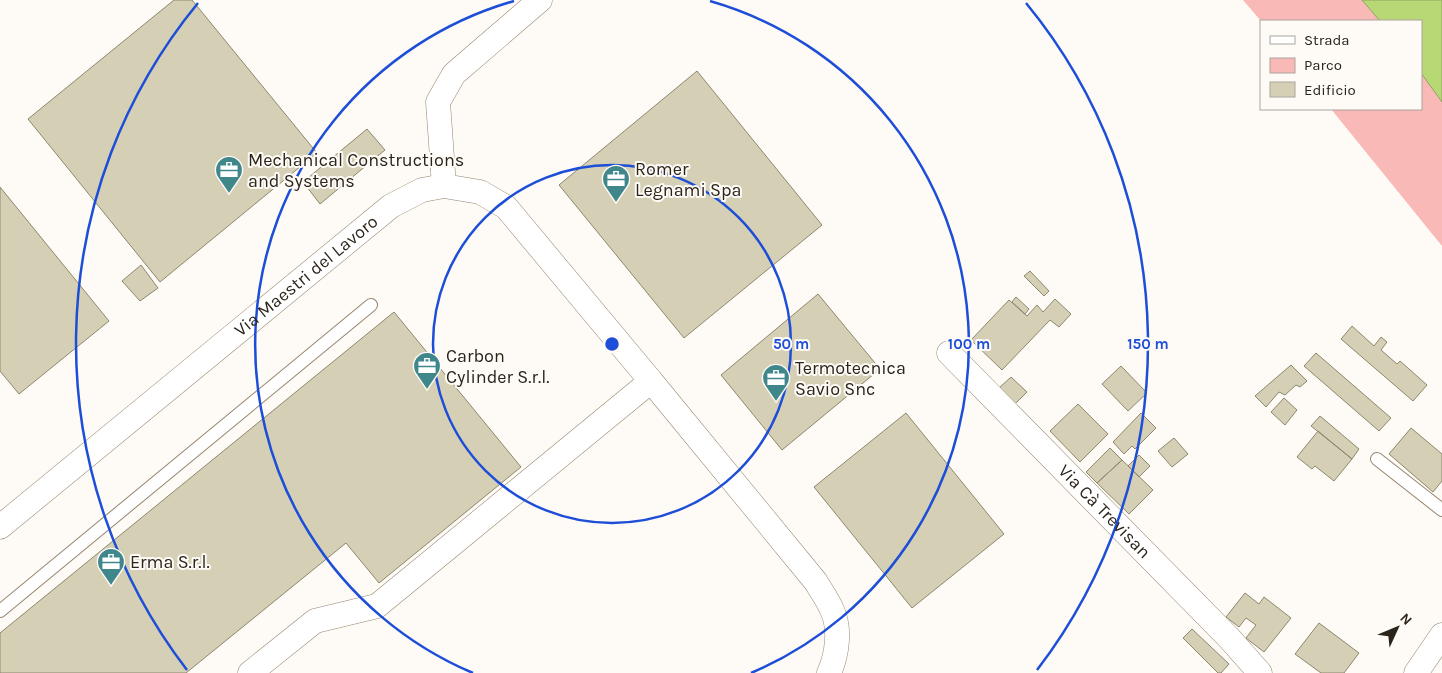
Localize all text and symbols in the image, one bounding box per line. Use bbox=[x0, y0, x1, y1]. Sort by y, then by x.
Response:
legend bbox=[1260, 20, 1422, 110]
text: Strada bbox=[1304, 31, 1350, 49]
text: Parco bbox=[1304, 56, 1342, 74]
text: Edificio bbox=[1304, 81, 1356, 99]
place label: Mechanical Constructions and Systems bbox=[248, 149, 464, 192]
office icon: Mechanical Constructions and Systems bbox=[214, 155, 244, 194]
place label: Romer Legnami Spa bbox=[635, 158, 741, 201]
office icon: Romer Legnami Spa bbox=[601, 164, 631, 203]
street label: Via Maestri del Lavoro bbox=[230, 210, 382, 341]
centre of rings bbox=[603, 335, 621, 353]
text: 50 m bbox=[773, 335, 809, 353]
text: 100 m bbox=[948, 335, 990, 353]
text: 150 m bbox=[1127, 335, 1169, 353]
place label: Carbon Cylinder S.r.l. bbox=[446, 345, 549, 388]
office icon: Carbon Cylinder S.r.l. bbox=[412, 351, 442, 390]
place label: Termotecnica Savio Snc bbox=[795, 357, 906, 400]
office icon: Termotecnica Savio Snc bbox=[761, 363, 791, 402]
street label: Via Cà Trevisan bbox=[1054, 460, 1156, 563]
office icon: Erma S.r.l. bbox=[96, 547, 126, 586]
place label: Erma S.r.l. bbox=[130, 551, 210, 573]
north arrow bbox=[1372, 603, 1422, 653]
text: N bbox=[1396, 610, 1416, 629]

